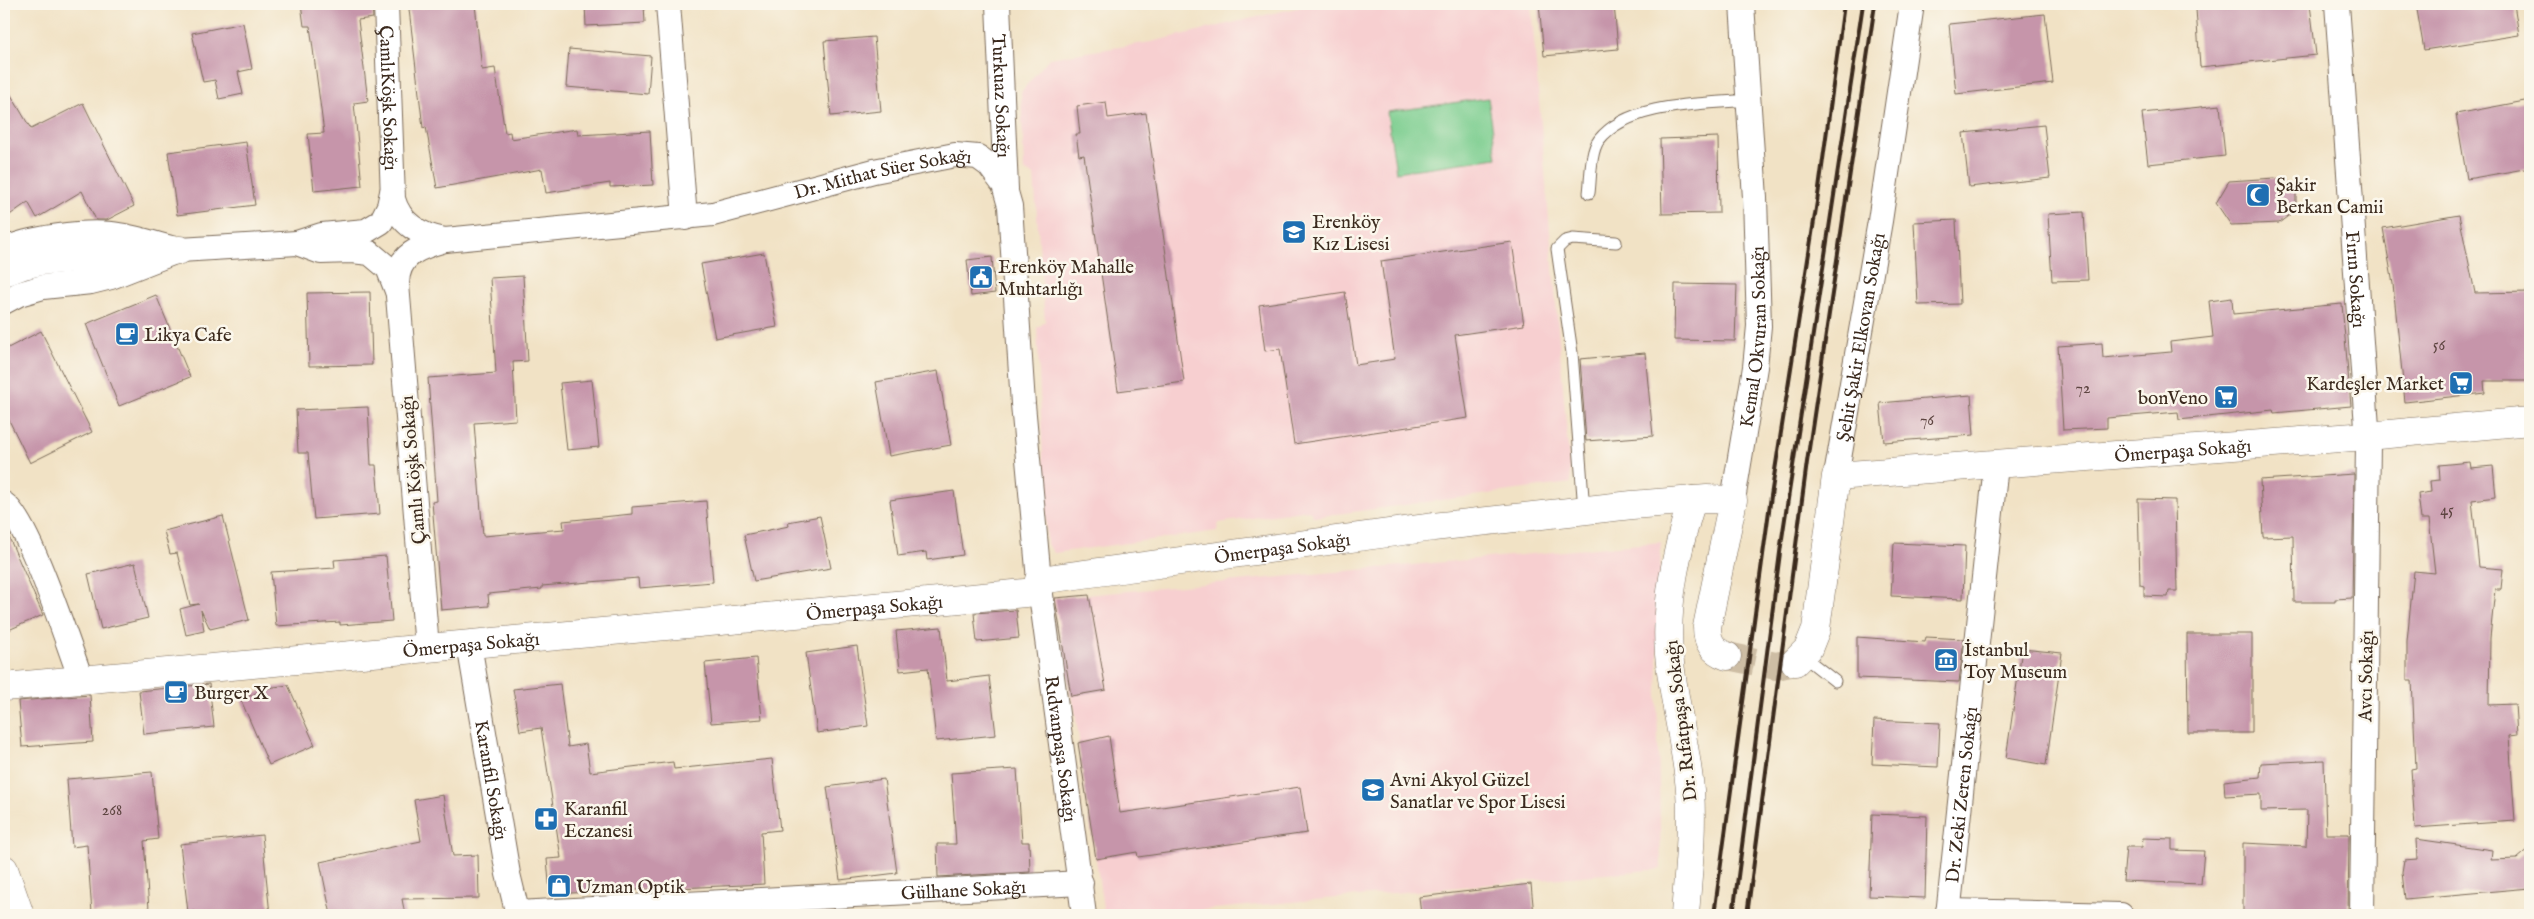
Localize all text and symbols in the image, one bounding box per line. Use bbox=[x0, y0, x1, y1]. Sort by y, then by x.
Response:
street label: ÇamlıKöşk Sokağı bbox=[373, 25, 402, 171]
street label: Turkuaz Sokağı bbox=[985, 34, 1015, 158]
street label: Dr. Mithat Süer Sokağı bbox=[792, 145, 973, 206]
place label: Şakir Berkan Camii bbox=[2276, 174, 2383, 220]
mosque icon: Şakir Berkan Camii bbox=[2245, 182, 2271, 208]
place label: Erenköy Kız Lisesi bbox=[1312, 211, 1390, 257]
school or university icon: Erenköy Kız Lisesi bbox=[1281, 219, 1307, 245]
street label: Fırın Sokağı bbox=[2339, 230, 2370, 329]
street label: Şehit Şakir Elkovan Sokağı bbox=[1832, 231, 1892, 444]
street label: Kemal Okvuran Sokağı bbox=[1735, 246, 1773, 429]
place label: Erenköy Mahalle Muhtarlığı bbox=[998, 256, 1134, 302]
public building icon: Erenköy Mahalle Muhtarlığı bbox=[968, 264, 994, 290]
cafe icon: Likya Cafe bbox=[114, 321, 140, 347]
place label: Likya Cafe bbox=[144, 324, 232, 348]
house number: 56 bbox=[2433, 336, 2446, 356]
supermarket icon: Kardeşler Market bbox=[2448, 370, 2474, 396]
place label: Kardeşler Market bbox=[2306, 373, 2444, 397]
house number: 72 bbox=[2076, 379, 2091, 399]
supermarket icon: bonVeno bbox=[2213, 384, 2239, 410]
place label: bonVeno bbox=[2138, 387, 2208, 411]
street label: Çamlı Köşk Sokağı bbox=[396, 394, 432, 545]
house number: 76 bbox=[1920, 411, 1934, 431]
street label: Ömerpaşa Sokağı bbox=[2114, 435, 2252, 469]
house number: 45 bbox=[2440, 501, 2454, 521]
street label: Ömerpaşa Sokağı bbox=[1213, 528, 1352, 570]
street label: Ömerpaşa Sokağı bbox=[805, 591, 944, 627]
street label: Ömerpaşa Sokağı bbox=[402, 628, 541, 664]
street label: Avcı Sokağı bbox=[2354, 630, 2380, 723]
street label: Dr. Rıfatpaşa Sokağı bbox=[1660, 639, 1704, 803]
place label: İstanbul Toy Museum bbox=[1964, 639, 2067, 685]
museum icon: İstanbul Toy Museum bbox=[1933, 647, 1959, 673]
street label: Rıdvanpaşa Sokağı bbox=[1038, 674, 1081, 824]
cafe icon: Burger X bbox=[163, 679, 189, 705]
place label: Burger X bbox=[194, 682, 270, 706]
street label: Dr. Zeki Zeren Sokağı bbox=[1941, 705, 1984, 884]
street label: Karanfil Sokağı bbox=[468, 719, 512, 842]
place label: Avni Akyol Güzel Sanatlar ve Spor Lisesi bbox=[1389, 769, 1566, 815]
school or university icon: Avni Akyol Güzel Sanatlar ve Spor Lisesi bbox=[1360, 777, 1386, 803]
place label: Karanfil Eczanesi bbox=[564, 798, 633, 844]
house number: 268 bbox=[102, 801, 122, 821]
pharmacy icon: Karanfil Eczanesi bbox=[533, 806, 559, 832]
shop icon: Uzman Optik bbox=[546, 873, 572, 899]
place label: Uzman Optik bbox=[576, 876, 686, 900]
street label: Gülhane Sokağı bbox=[900, 876, 1027, 907]

